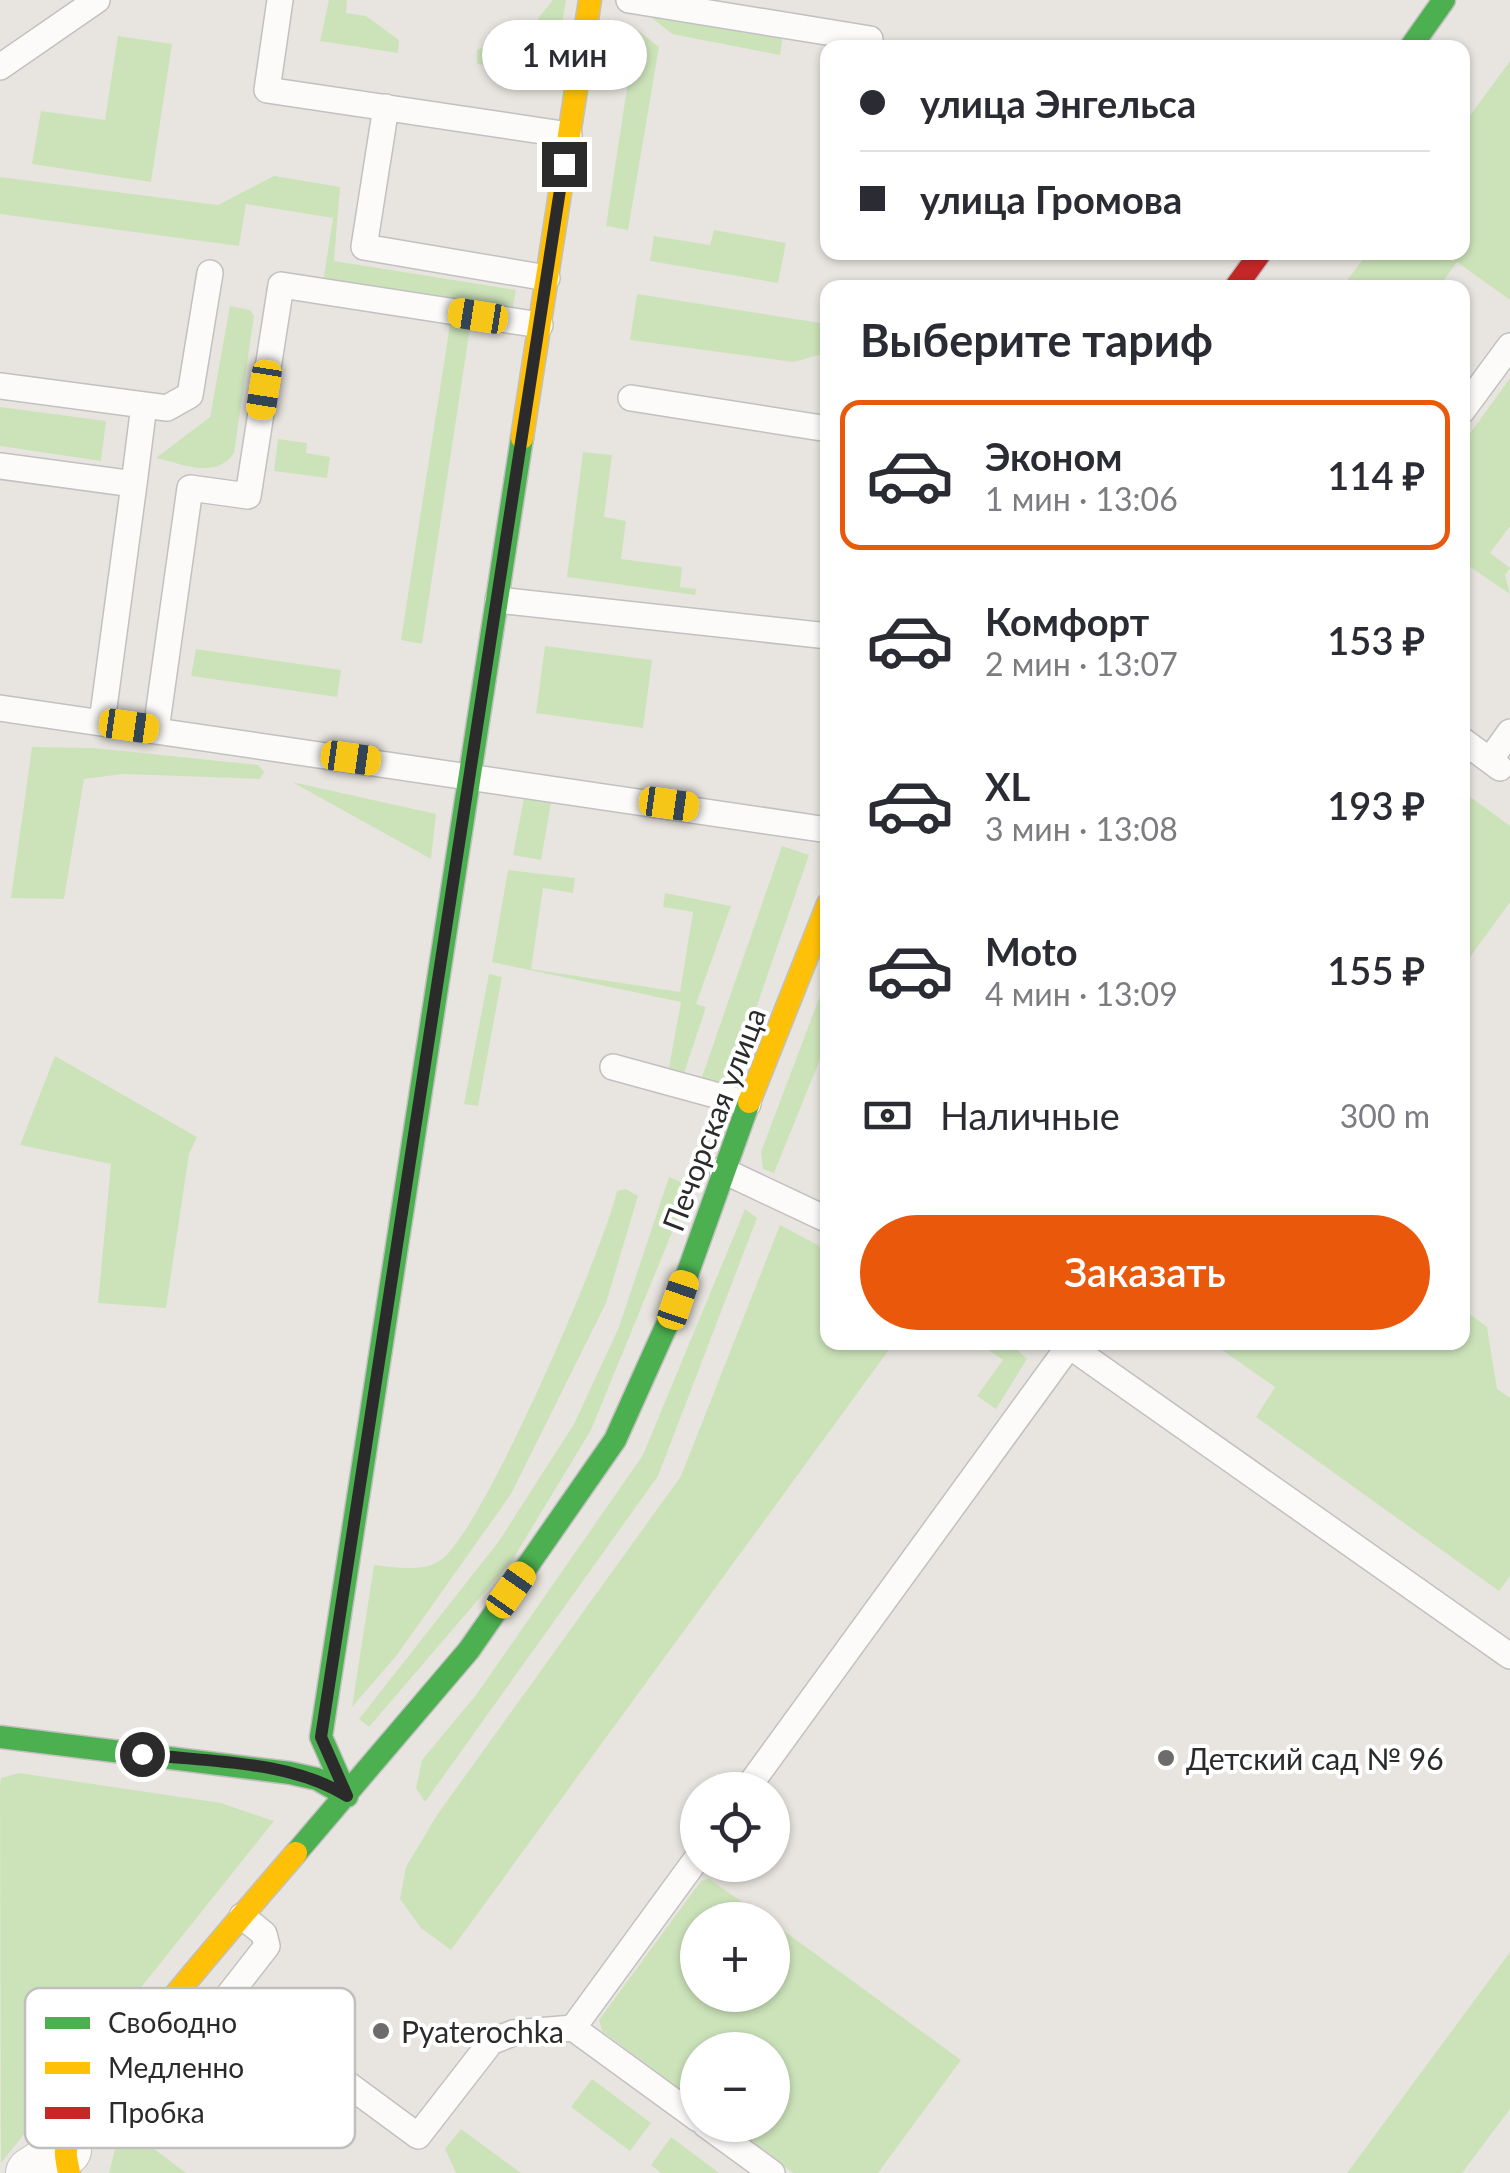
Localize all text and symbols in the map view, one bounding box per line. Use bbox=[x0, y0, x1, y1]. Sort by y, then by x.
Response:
callout: 1 мин bbox=[482, 19, 646, 89]
text: 1 мин bbox=[522, 35, 607, 74]
text: улица Энгельса bbox=[920, 80, 1196, 126]
route end bbox=[542, 142, 587, 187]
text: улица Громова bbox=[920, 176, 1182, 222]
car bbox=[446, 296, 510, 336]
text: Выберите тариф bbox=[860, 313, 1213, 367]
car bbox=[244, 358, 284, 422]
icon: car bbox=[865, 430, 955, 520]
text: Эконом bbox=[985, 433, 1123, 479]
text: 114 ₽ bbox=[1327, 452, 1425, 498]
text: 1 мин · 13:06 bbox=[985, 479, 1178, 518]
icon: car bbox=[865, 595, 955, 685]
text: Комфорт bbox=[985, 598, 1149, 644]
text: 153 ₽ bbox=[1327, 617, 1425, 663]
text: 2 мин · 13:07 bbox=[985, 644, 1178, 683]
car bbox=[97, 707, 161, 745]
car bbox=[319, 739, 383, 777]
icon: car bbox=[865, 760, 955, 850]
text: XL bbox=[985, 763, 1030, 809]
text: 193 ₽ bbox=[1327, 782, 1425, 828]
car bbox=[637, 785, 701, 823]
text: 3 мин · 13:08 bbox=[985, 809, 1178, 848]
icon: car bbox=[865, 925, 955, 1015]
text: Moto bbox=[985, 928, 1078, 974]
text: 155 ₽ bbox=[1327, 947, 1425, 993]
text: 4 мин · 13:09 bbox=[985, 974, 1178, 1013]
street label: Печорская улица bbox=[654, 1002, 772, 1236]
icon: cash bbox=[860, 1088, 915, 1143]
text: Наличные bbox=[940, 1092, 1120, 1138]
text: 300 m bbox=[1340, 1096, 1430, 1135]
button: Заказать bbox=[860, 1215, 1430, 1330]
car bbox=[654, 1267, 702, 1333]
car bbox=[482, 1557, 540, 1623]
route start bbox=[120, 1732, 165, 1777]
place label: Детский сад № 96 bbox=[1186, 1740, 1444, 1776]
marker: Детский сад № 96 bbox=[1155, 1747, 1177, 1769]
map controls bbox=[680, 1772, 790, 2142]
button: locate bbox=[680, 1772, 790, 1882]
button: + bbox=[680, 1902, 790, 2012]
legend bbox=[25, 1988, 355, 2148]
text: Свободно bbox=[108, 2005, 237, 2039]
place label: Pyaterochka bbox=[401, 2013, 564, 2049]
marker: Pyaterochka bbox=[370, 2020, 392, 2042]
button: − bbox=[680, 2032, 790, 2142]
text: Медленно bbox=[108, 2050, 244, 2084]
text: Пробка bbox=[108, 2095, 205, 2129]

